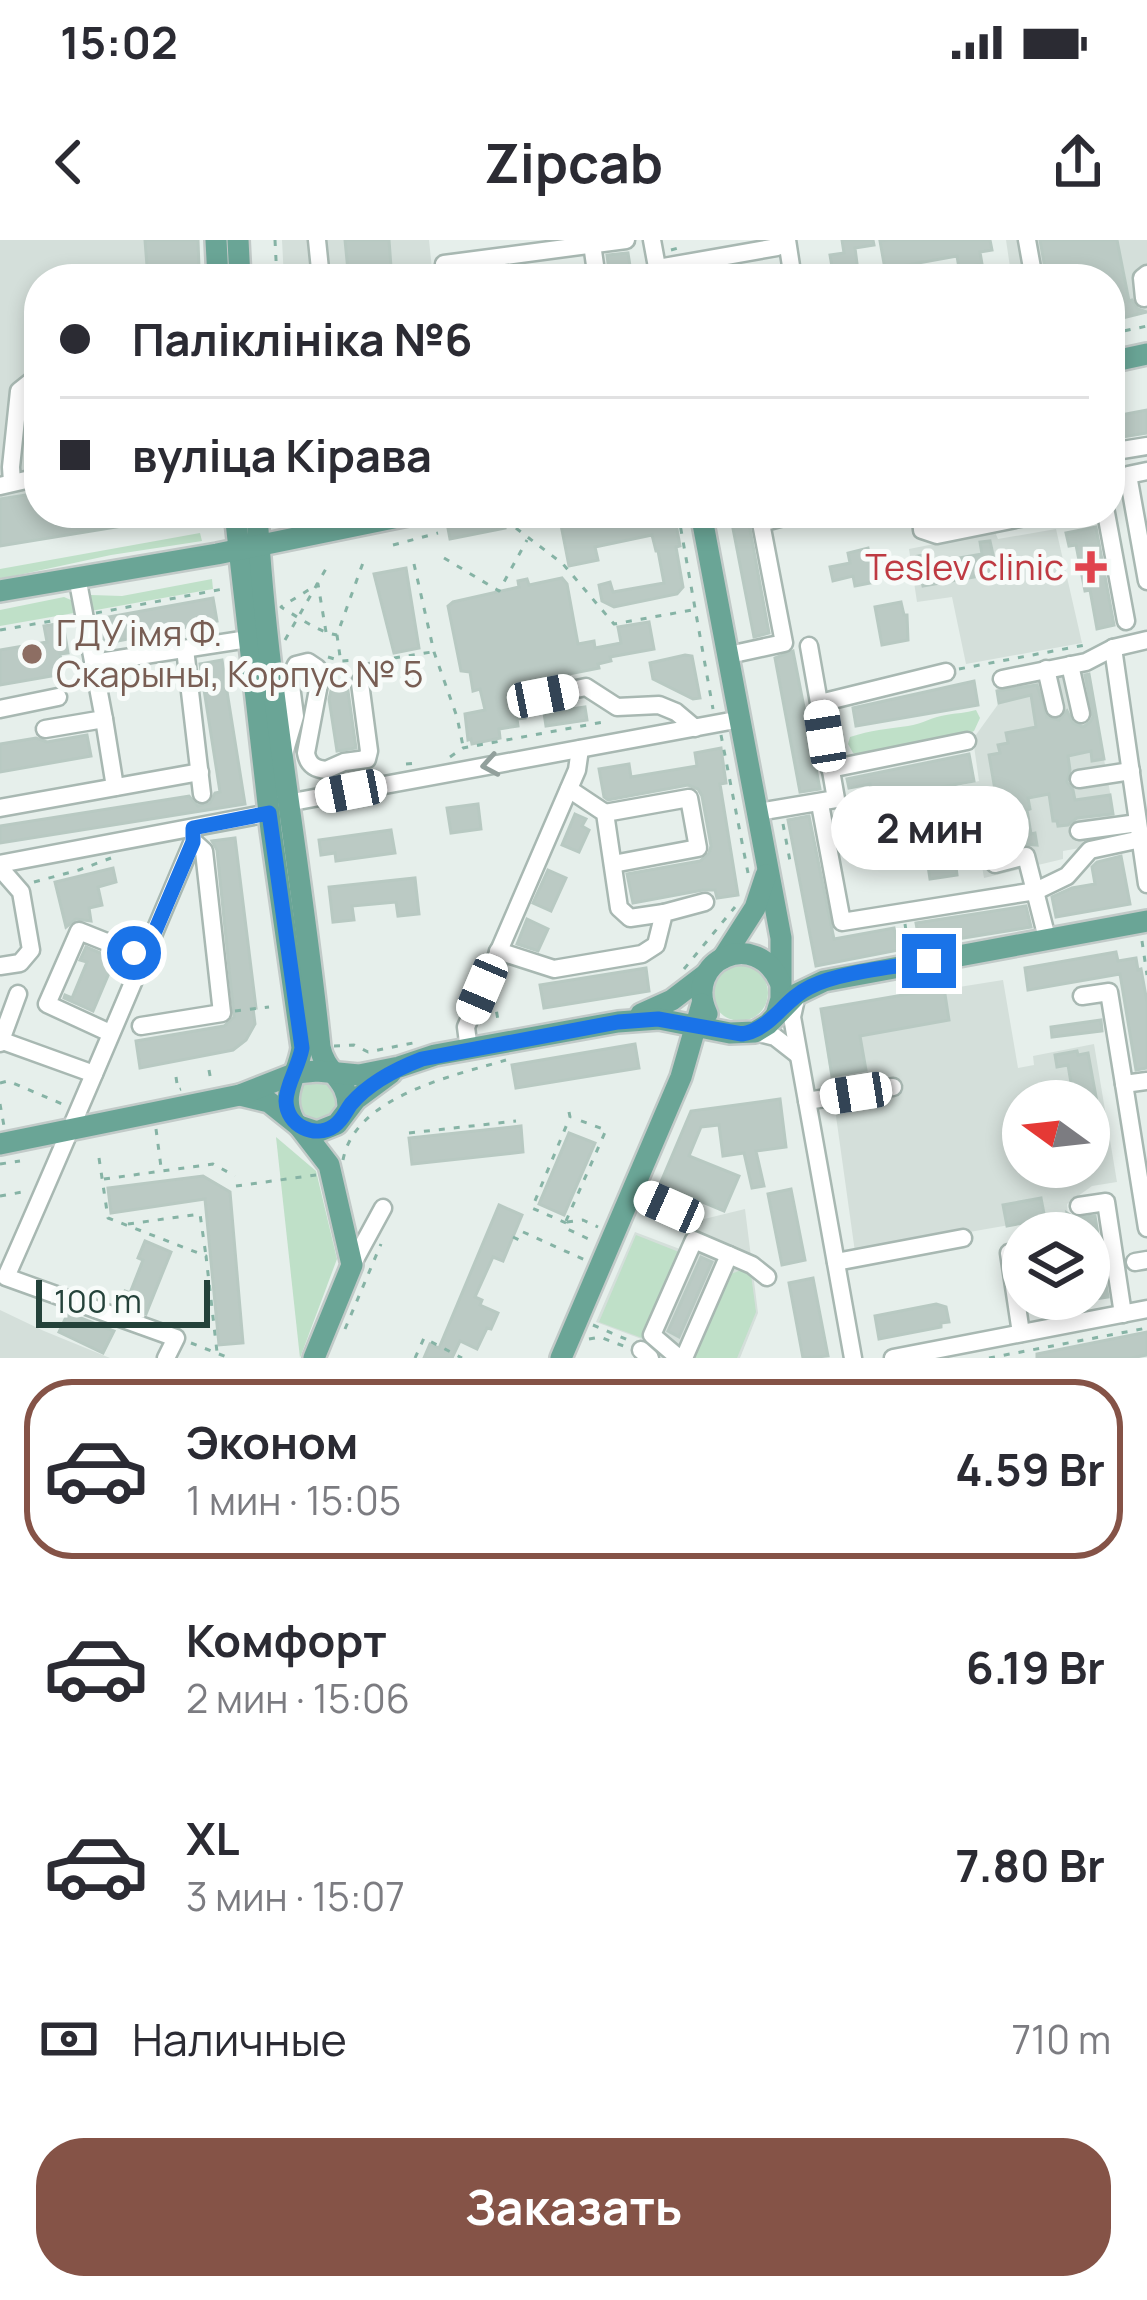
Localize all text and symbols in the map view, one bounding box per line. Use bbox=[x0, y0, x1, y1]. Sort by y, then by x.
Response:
text: 15:02 bbox=[60, 11, 178, 73]
text: Zipcab bbox=[484, 125, 663, 199]
icon: back bbox=[36, 129, 102, 195]
icon: share bbox=[1045, 129, 1111, 195]
text: Паліклініка №6 bbox=[132, 308, 473, 370]
text: вуліца Кірава bbox=[132, 424, 432, 486]
place label: Teslev clinic bbox=[865, 542, 1064, 591]
marker: Teslev clinic bbox=[1075, 551, 1107, 583]
place label: ГДУ імя Ф. Скарыны, Корпус № 5 bbox=[56, 608, 423, 698]
marker: ГДУ імя Ф. Скарыны, Корпус № 5 bbox=[19, 641, 45, 667]
car bbox=[504, 671, 582, 721]
car bbox=[802, 698, 848, 774]
one-way arrow bbox=[481, 751, 501, 777]
car bbox=[312, 766, 390, 816]
callout: 2 мин bbox=[830, 787, 1028, 871]
text: 2 мин bbox=[876, 801, 984, 855]
route start bbox=[107, 926, 161, 980]
route end bbox=[902, 934, 956, 988]
car bbox=[451, 949, 513, 1029]
car bbox=[818, 1070, 894, 1116]
north arrow bbox=[1002, 1080, 1110, 1188]
map controls bbox=[1002, 1080, 1110, 1320]
car bbox=[629, 1176, 709, 1238]
button: layers bbox=[1002, 1212, 1110, 1320]
scale bar bbox=[36, 1274, 210, 1327]
text: 100 m bbox=[54, 1278, 142, 1323]
text: Эконом bbox=[186, 1411, 358, 1473]
icon: car bbox=[42, 1415, 150, 1523]
text: 4.59 Br bbox=[955, 1438, 1105, 1500]
text: 1 мин · 15:05 bbox=[186, 1473, 401, 1527]
text: Комфорт bbox=[186, 1609, 387, 1671]
icon: car bbox=[42, 1613, 150, 1721]
text: 6.19 Br bbox=[966, 1636, 1105, 1698]
text: 2 мин · 15:06 bbox=[186, 1671, 410, 1725]
text: XL bbox=[186, 1807, 240, 1869]
icon: car bbox=[42, 1811, 150, 1919]
text: 7.80 Br bbox=[956, 1834, 1105, 1896]
text: 3 мин · 15:07 bbox=[186, 1869, 405, 1923]
icon: cash bbox=[36, 2006, 102, 2072]
text: Наличные bbox=[132, 2008, 347, 2070]
text: 710 m bbox=[1012, 2012, 1111, 2066]
button: Заказать bbox=[36, 2138, 1111, 2276]

